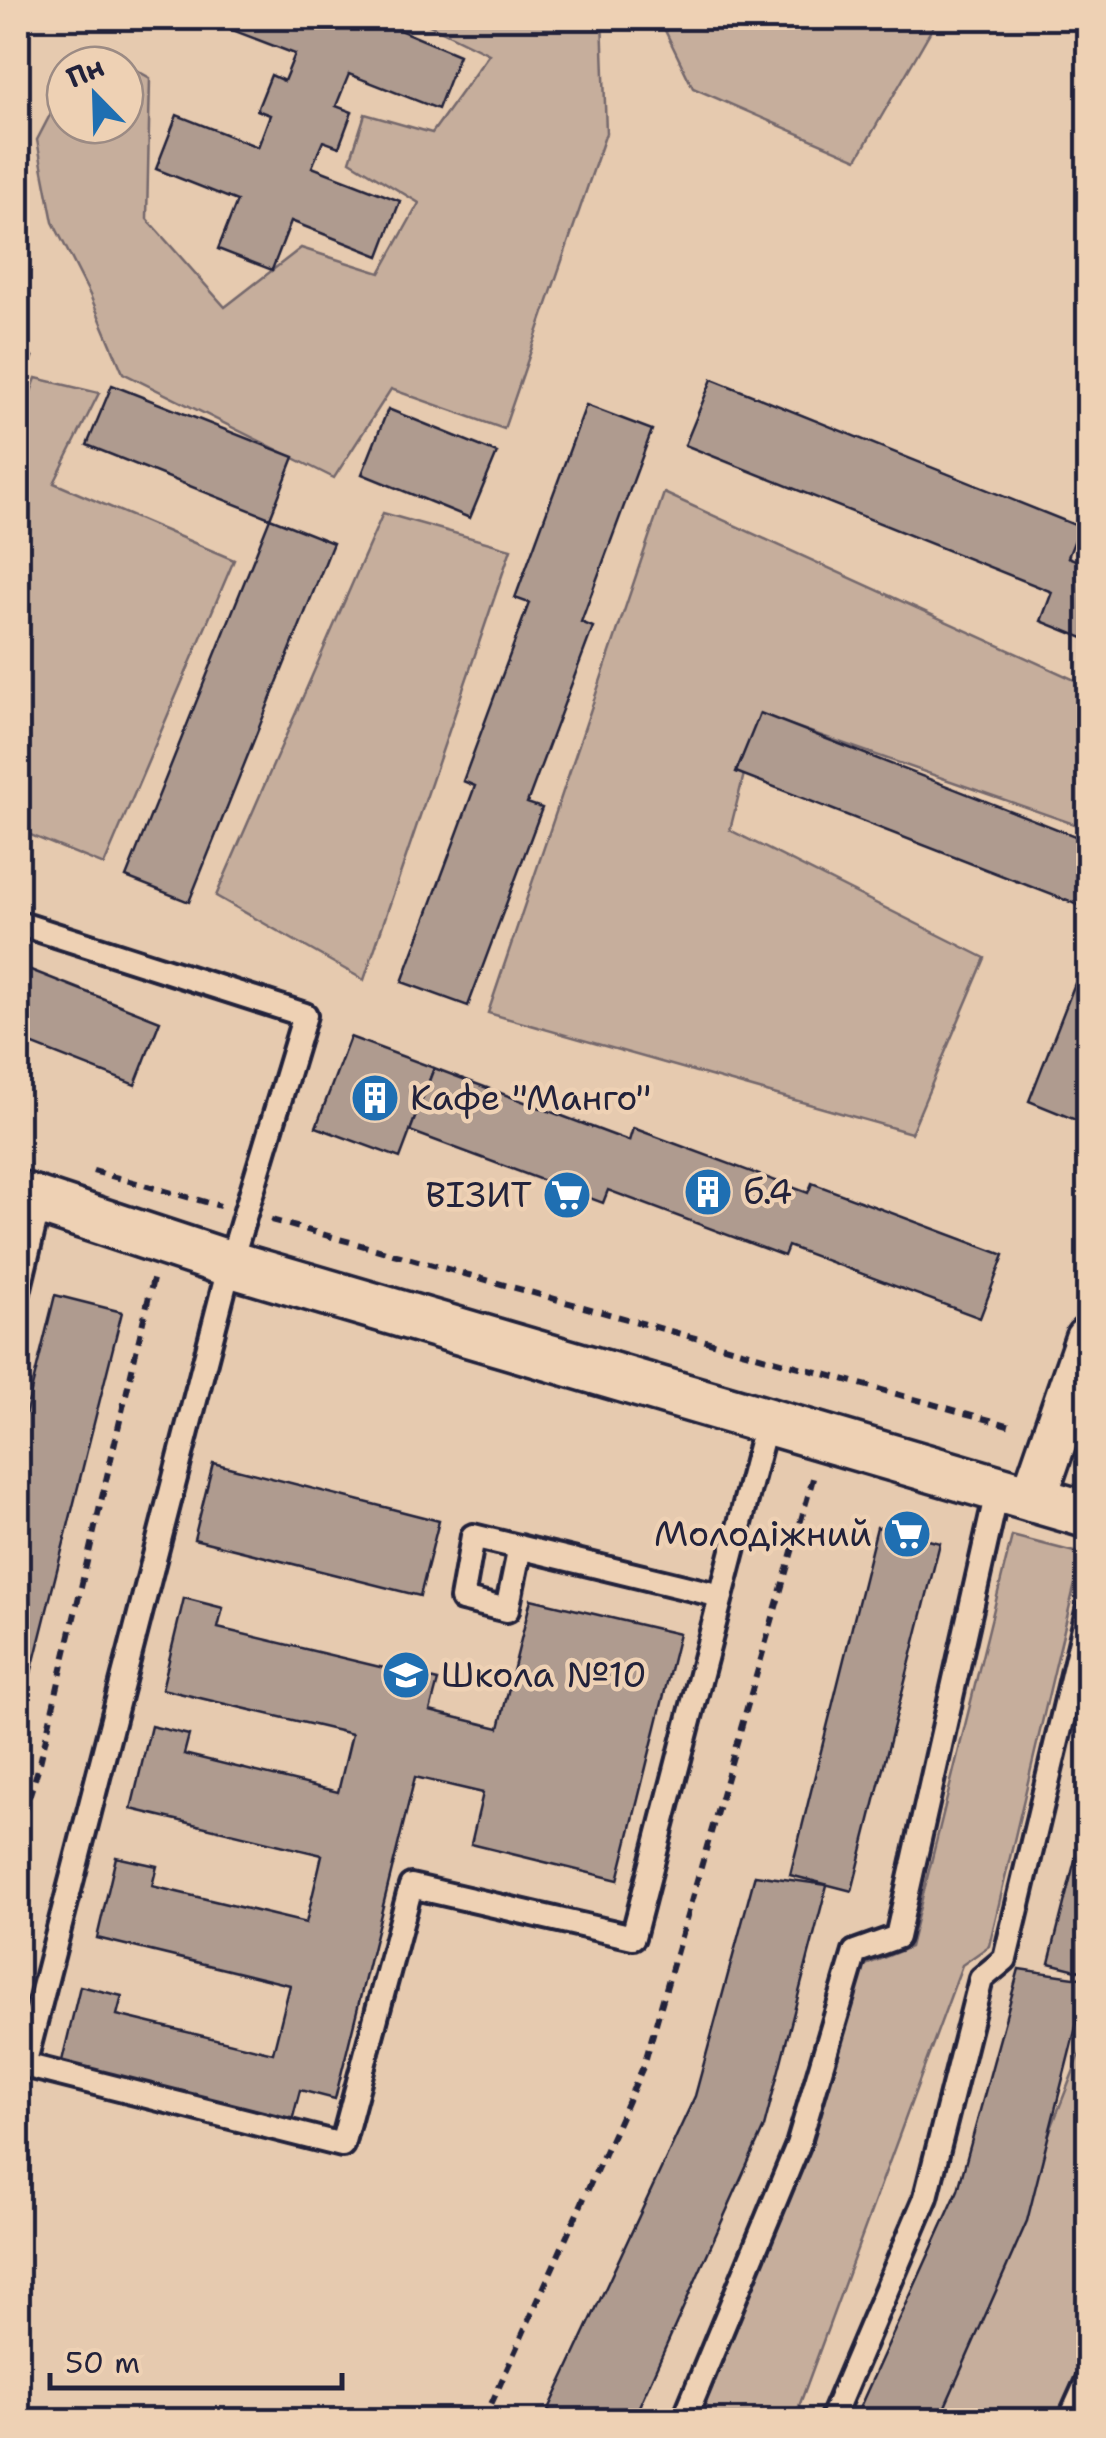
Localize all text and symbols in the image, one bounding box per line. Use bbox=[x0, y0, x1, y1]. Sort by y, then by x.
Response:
north arrow bbox=[45, 45, 145, 145]
text: Пн bbox=[61, 47, 110, 97]
building icon: Кафе "Манго" bbox=[349, 1072, 401, 1124]
place label: Кафе "Манго" bbox=[410, 1074, 651, 1121]
building icon: б.4 bbox=[682, 1166, 734, 1218]
place label: б.4 bbox=[743, 1168, 792, 1215]
supermarket icon: ВІЗИТ bbox=[541, 1169, 593, 1221]
place label: ВІЗИТ bbox=[425, 1171, 532, 1218]
supermarket icon: Молодіжний bbox=[881, 1508, 933, 1560]
place label: Молодіжний bbox=[654, 1510, 872, 1557]
school or university icon: Школа №10 bbox=[380, 1649, 432, 1701]
place label: Школа №10 bbox=[441, 1651, 647, 1698]
scale bar bbox=[50, 2328, 342, 2390]
text: 50 m bbox=[65, 2342, 140, 2383]

